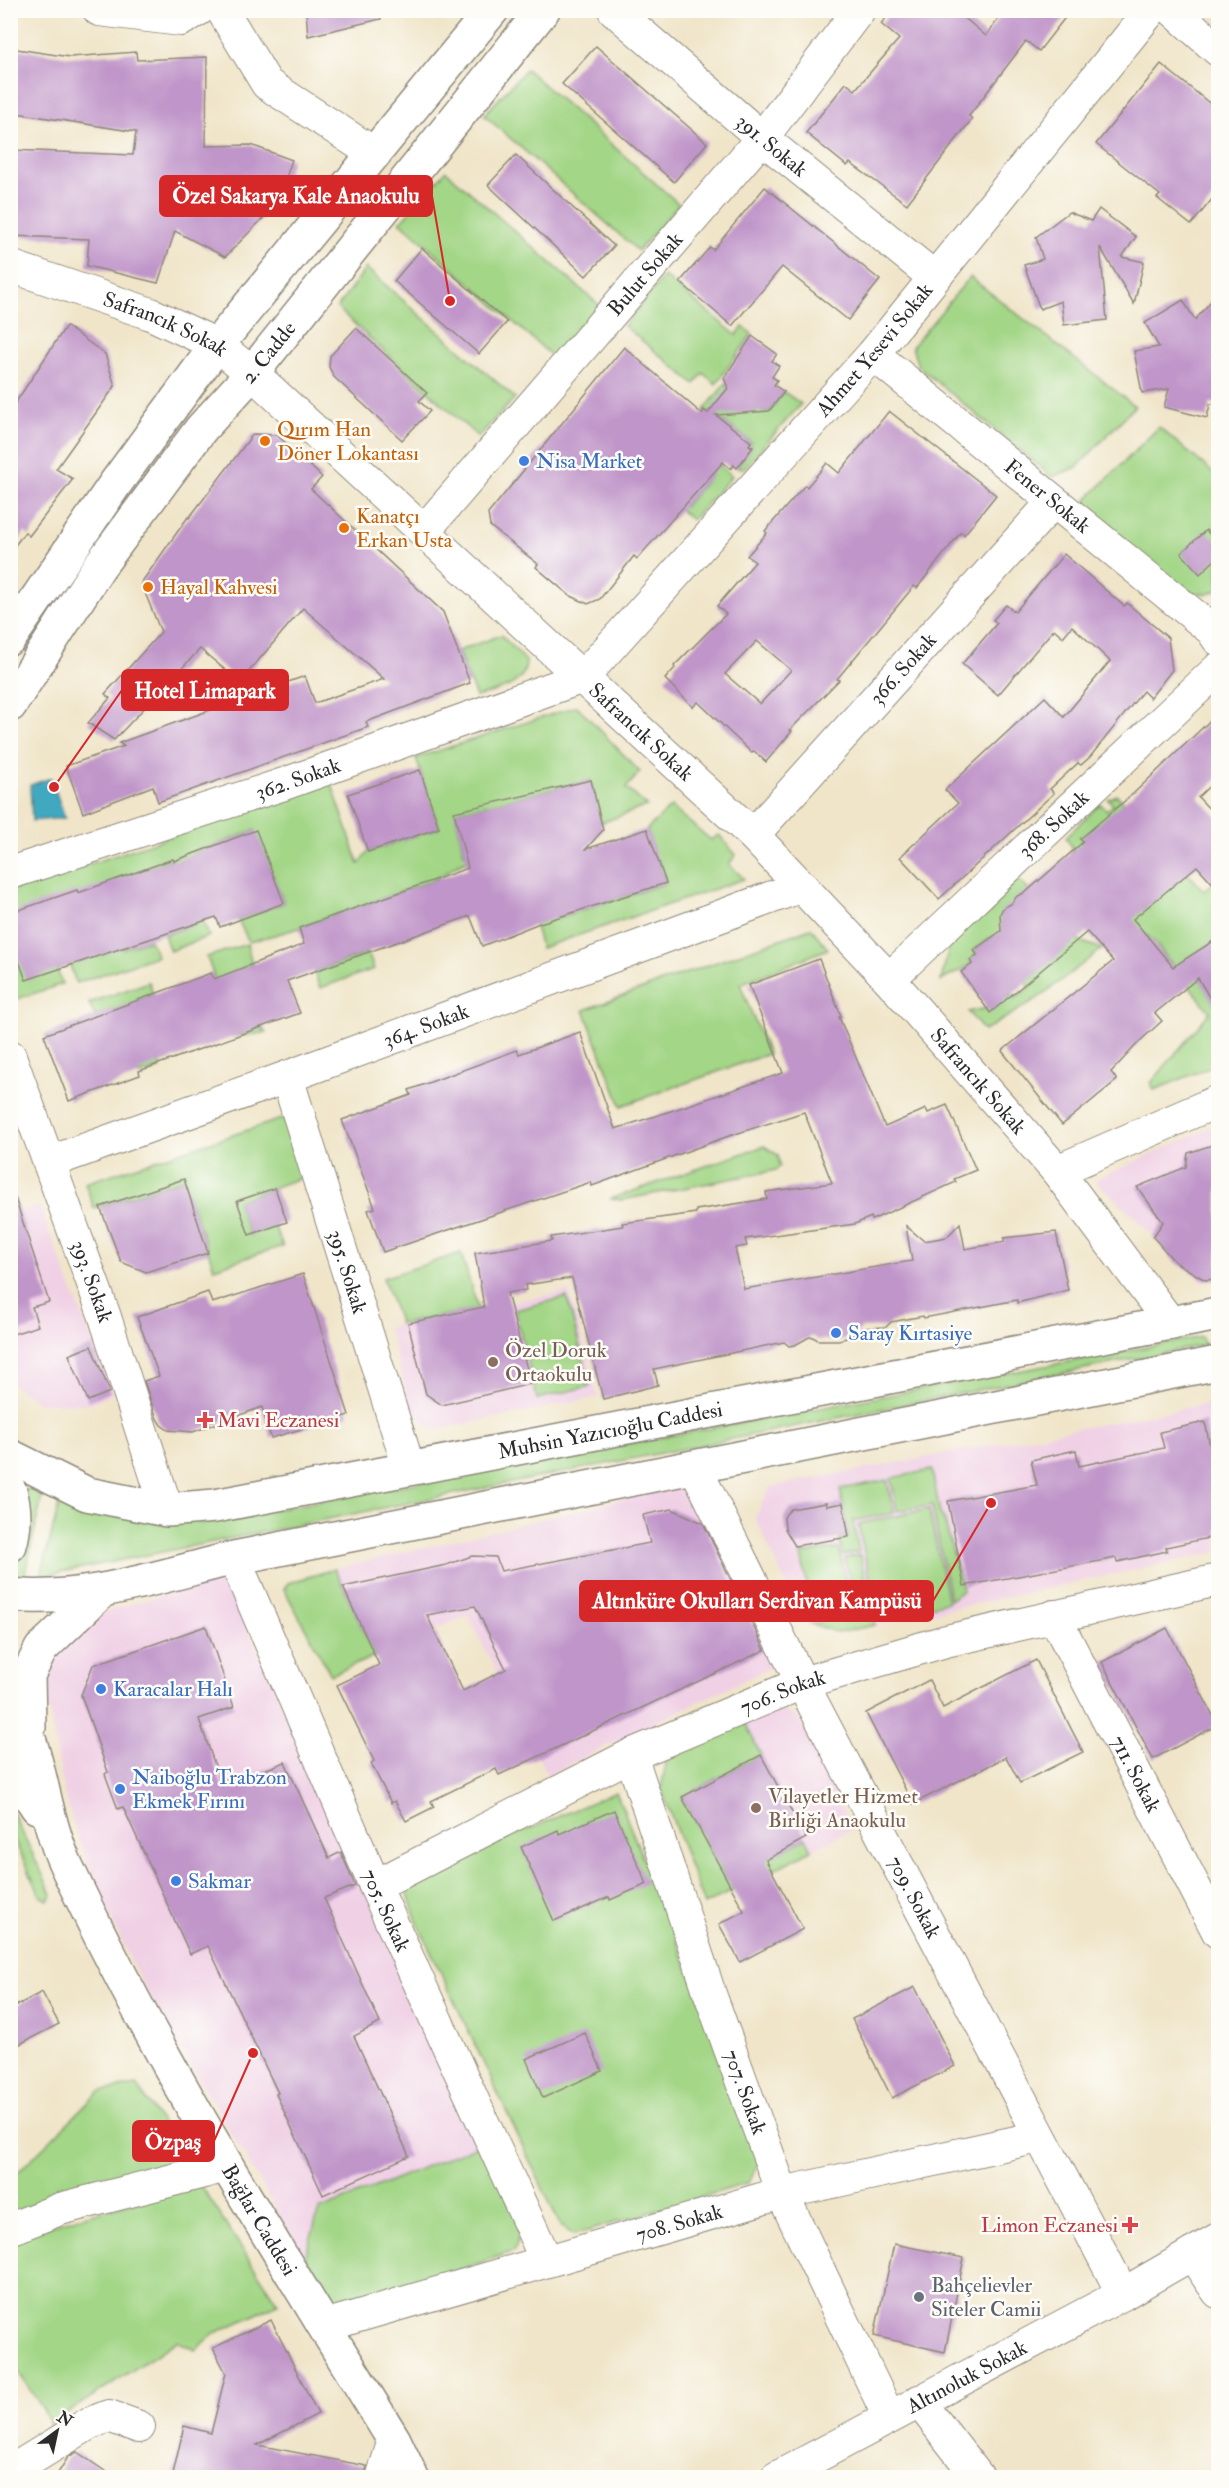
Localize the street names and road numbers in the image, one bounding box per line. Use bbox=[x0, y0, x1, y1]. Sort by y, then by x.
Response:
street label: 391. Sokak bbox=[730, 108, 813, 183]
street label: Bulut Sokak bbox=[602, 227, 689, 322]
street label: Ahmet Yesevi Sokak bbox=[810, 277, 939, 423]
street label: Safrancık Sokak bbox=[100, 286, 234, 363]
street label: 2. Cadde bbox=[236, 316, 302, 390]
street label: Fener Sokak bbox=[998, 453, 1096, 540]
street label: 366. Sokak bbox=[864, 627, 943, 711]
street label: Safrancık Sokak bbox=[583, 677, 699, 787]
street label: 362. Sokak bbox=[252, 752, 344, 806]
street label: 368. Sokak bbox=[1013, 785, 1095, 864]
street label: 364. Sokak bbox=[380, 998, 473, 1054]
street label: Safrancık Sokak bbox=[924, 1022, 1032, 1141]
street label: 395. Sokak bbox=[322, 1227, 373, 1317]
street label: 393. Sokak bbox=[64, 1237, 119, 1326]
street label: Muhsin Yazıcıoğlu Caddesi bbox=[496, 1396, 725, 1466]
street label: 706. Sokak bbox=[736, 1664, 829, 1722]
street label: 711. Sokak bbox=[1104, 1731, 1167, 1817]
street label: 709. Sokak bbox=[881, 1851, 947, 1944]
street label: 705. Sokak bbox=[355, 1865, 416, 1956]
street label: 707. Sokak bbox=[717, 2046, 773, 2138]
street label: Bağlar Caddesi bbox=[215, 2160, 303, 2281]
street label: 708. Sokak bbox=[633, 2198, 726, 2249]
street label: Altınoluk Sokak bbox=[901, 2334, 1032, 2421]

